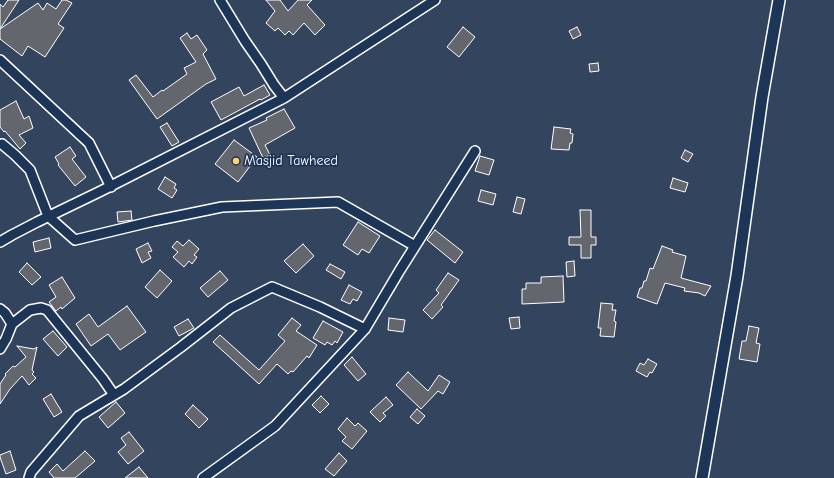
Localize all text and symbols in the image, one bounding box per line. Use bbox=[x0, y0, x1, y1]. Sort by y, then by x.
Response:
place label: Masjid Tawheed bbox=[244, 153, 338, 169]
marker: Masjid Tawheed bbox=[231, 156, 241, 166]

